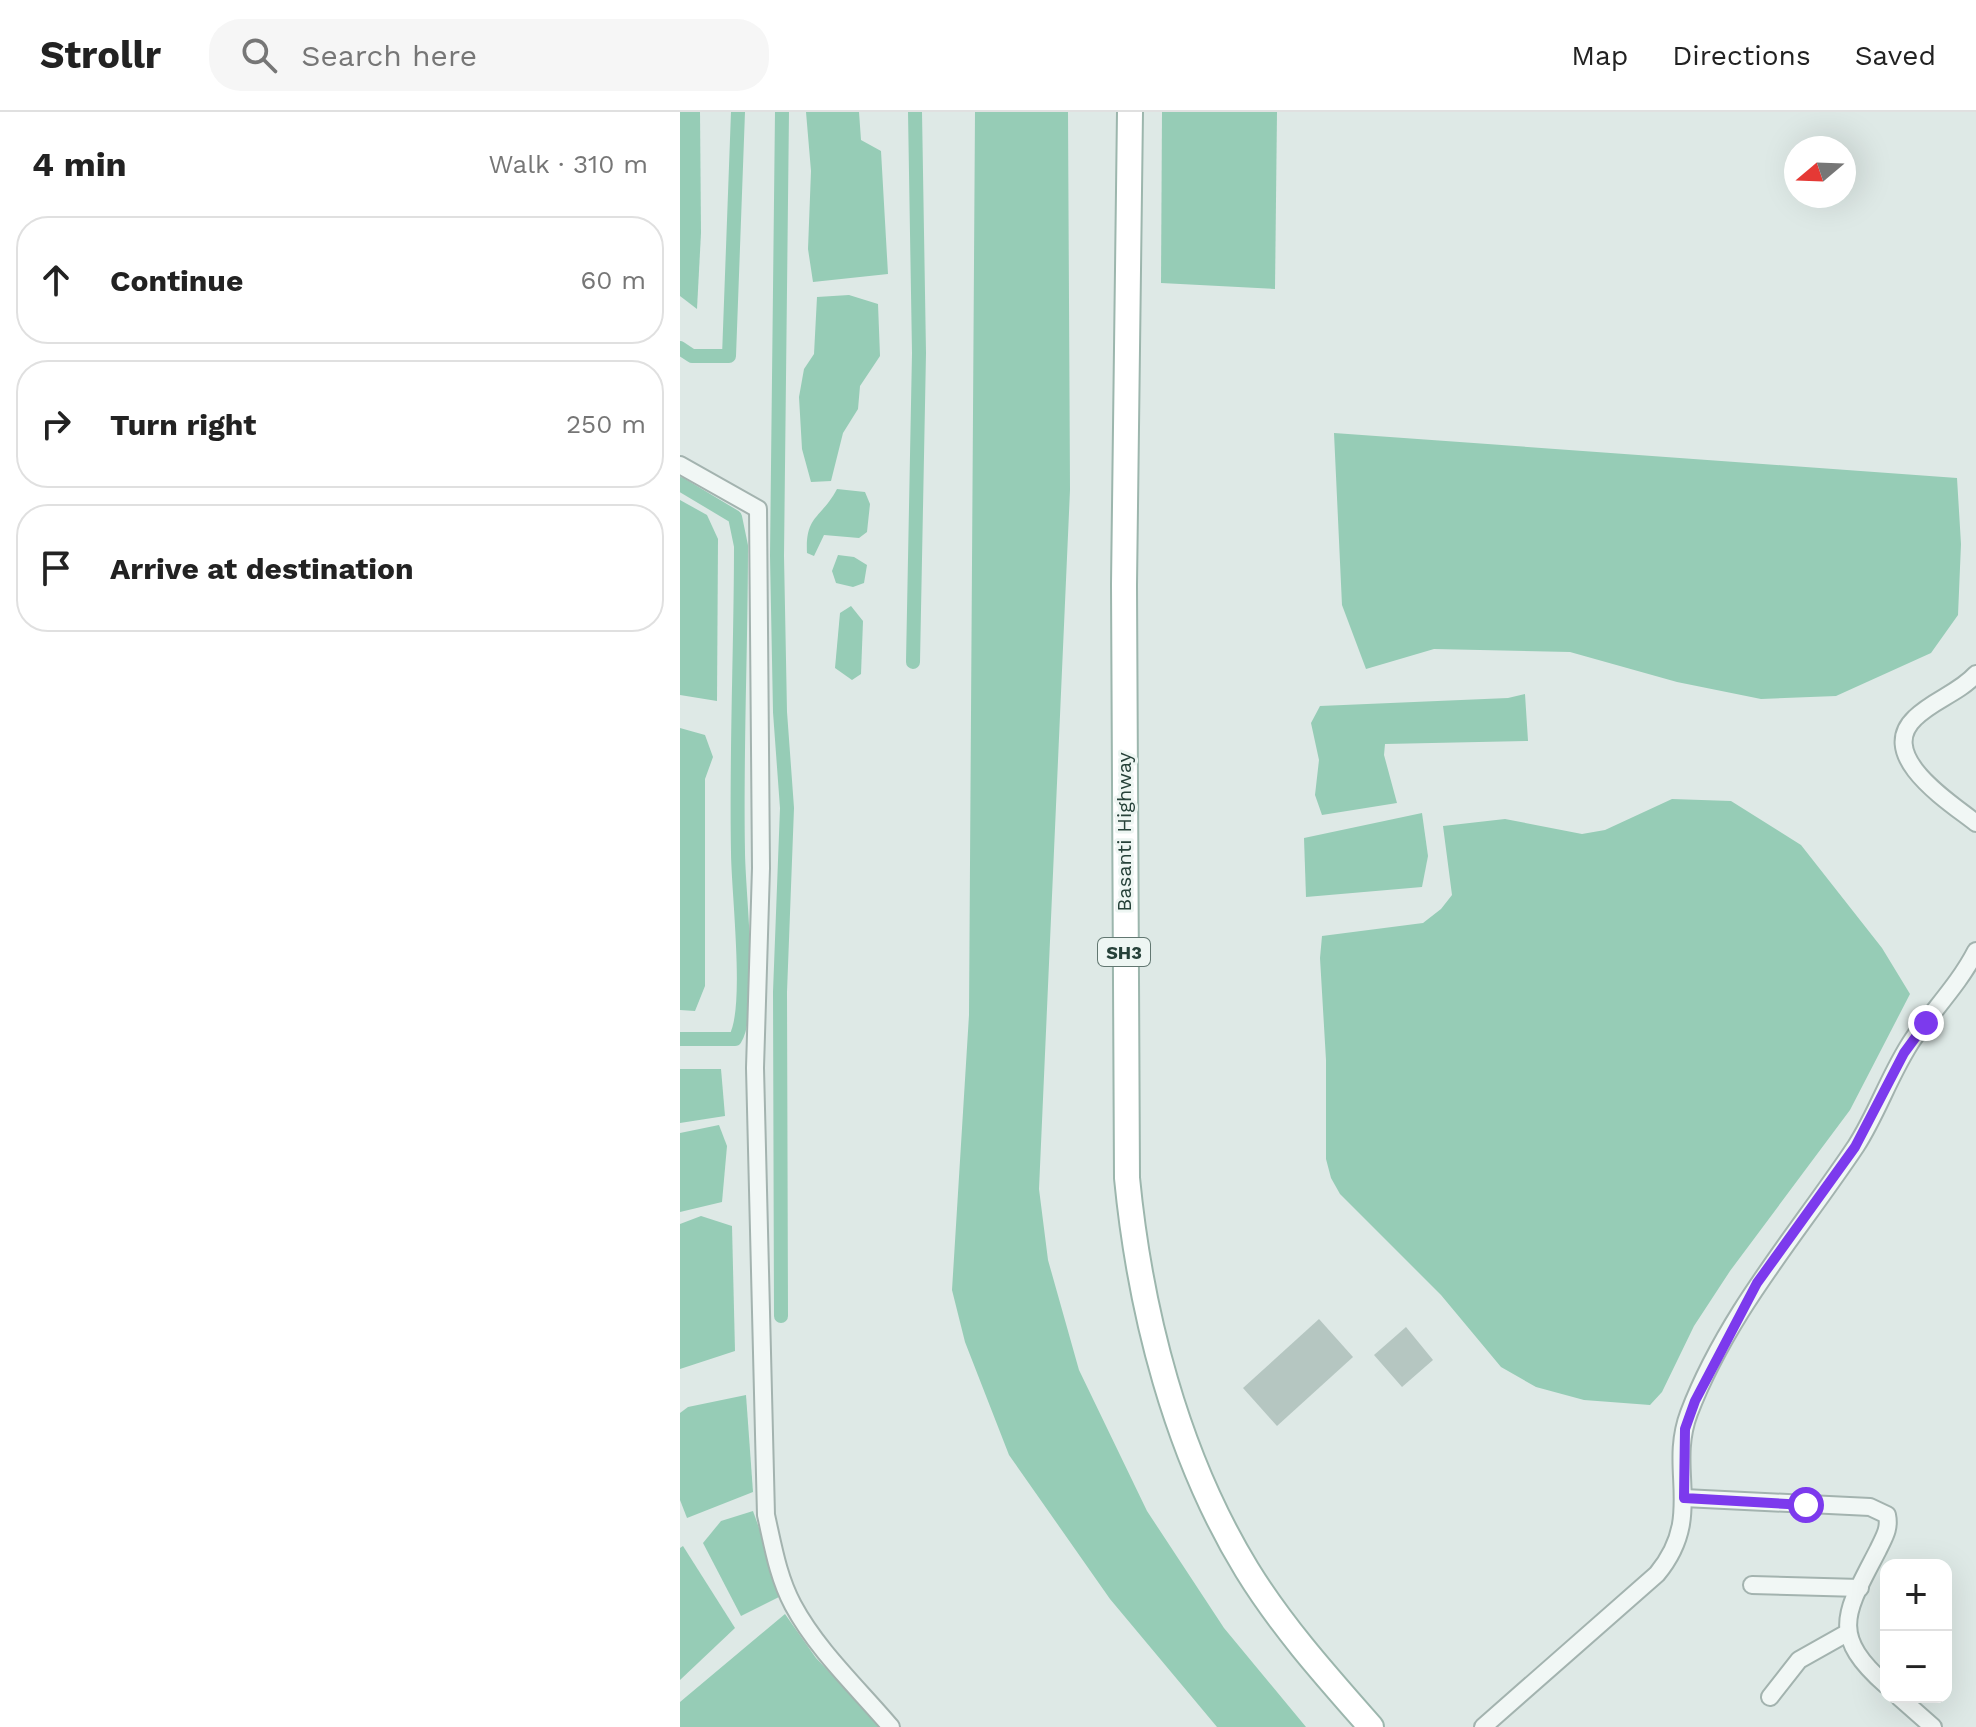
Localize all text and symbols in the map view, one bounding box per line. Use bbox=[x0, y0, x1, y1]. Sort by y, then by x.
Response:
search box bbox=[209, 19, 769, 91]
text: Strollr bbox=[40, 33, 161, 77]
icon: search bbox=[237, 33, 281, 77]
text: Search here bbox=[301, 38, 477, 73]
text: Map bbox=[1571, 39, 1628, 72]
text: Directions bbox=[1672, 39, 1811, 72]
text: Saved bbox=[1855, 39, 1936, 72]
north arrow bbox=[1784, 136, 1856, 208]
text: 4 min bbox=[32, 144, 127, 184]
text: Walk · 310 m bbox=[488, 149, 648, 179]
icon: ahead bbox=[34, 258, 78, 302]
text: Continue bbox=[110, 263, 243, 298]
text: 60 m bbox=[580, 265, 646, 295]
icon: right bbox=[34, 402, 78, 446]
text: Turn right bbox=[110, 407, 256, 442]
text: 250 m bbox=[566, 409, 646, 439]
icon: arrive bbox=[34, 546, 78, 590]
text: Arrive at destination bbox=[110, 551, 414, 586]
street label: Basanti Highway bbox=[1112, 752, 1136, 912]
road number: SH3 bbox=[1098, 938, 1150, 966]
route end bbox=[1908, 1005, 1944, 1041]
route start bbox=[1788, 1487, 1824, 1523]
map controls bbox=[1880, 1559, 1952, 1703]
button: + bbox=[1880, 1559, 1952, 1631]
button: − bbox=[1880, 1631, 1952, 1703]

